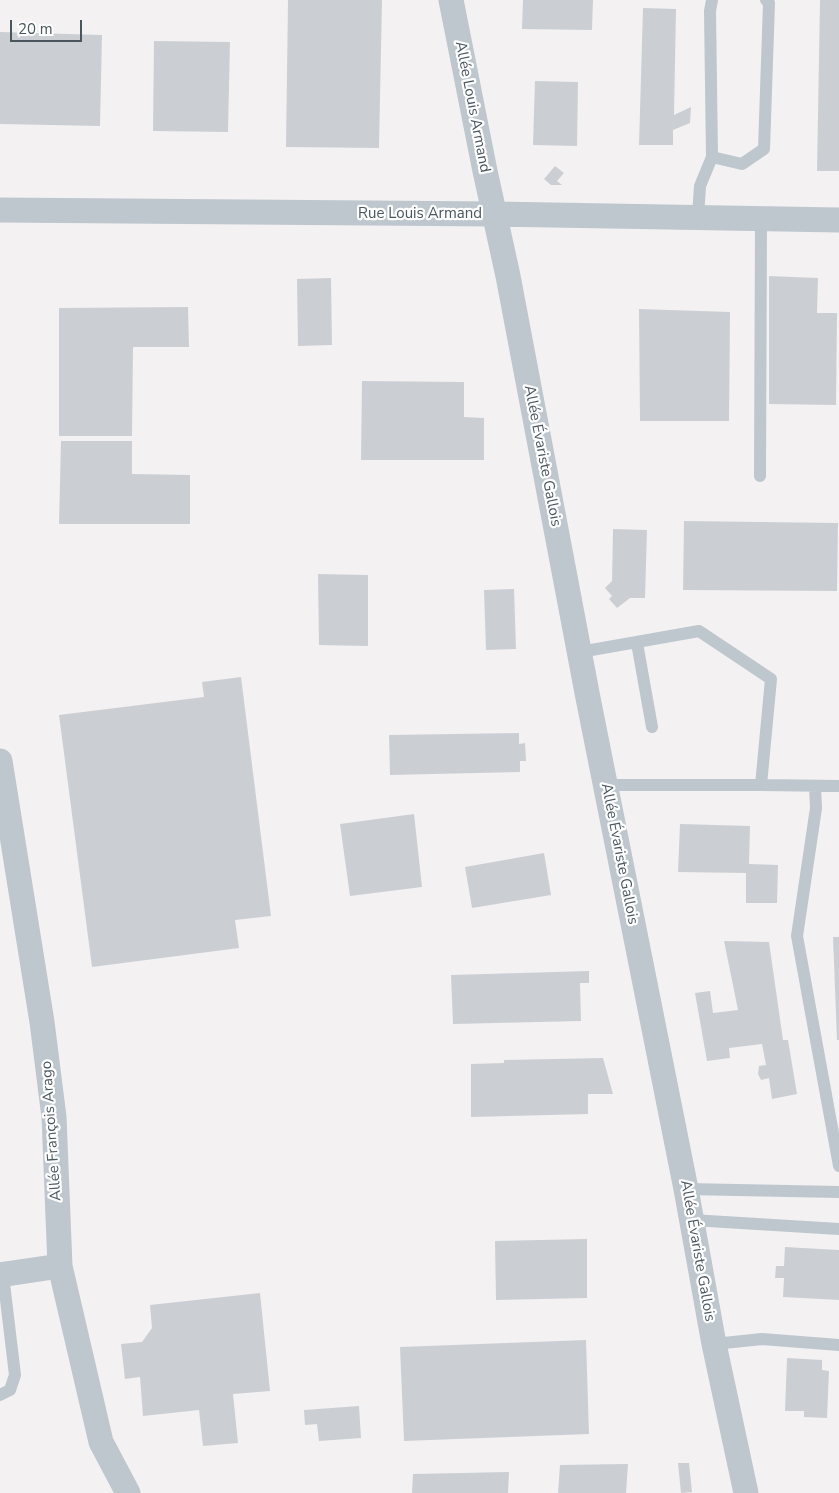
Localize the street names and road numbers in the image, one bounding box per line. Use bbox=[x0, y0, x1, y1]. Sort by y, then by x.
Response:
street label: Allée Louis Armand bbox=[450, 40, 494, 174]
street label: Rue Louis Armand bbox=[358, 205, 482, 223]
street label: Allée Évariste Gallois bbox=[519, 384, 565, 528]
street label: Allée Évariste Gallois bbox=[596, 782, 642, 926]
street label: Allée François Arago bbox=[38, 1060, 66, 1202]
street label: Allée Évariste Gallois bbox=[676, 1179, 718, 1323]

